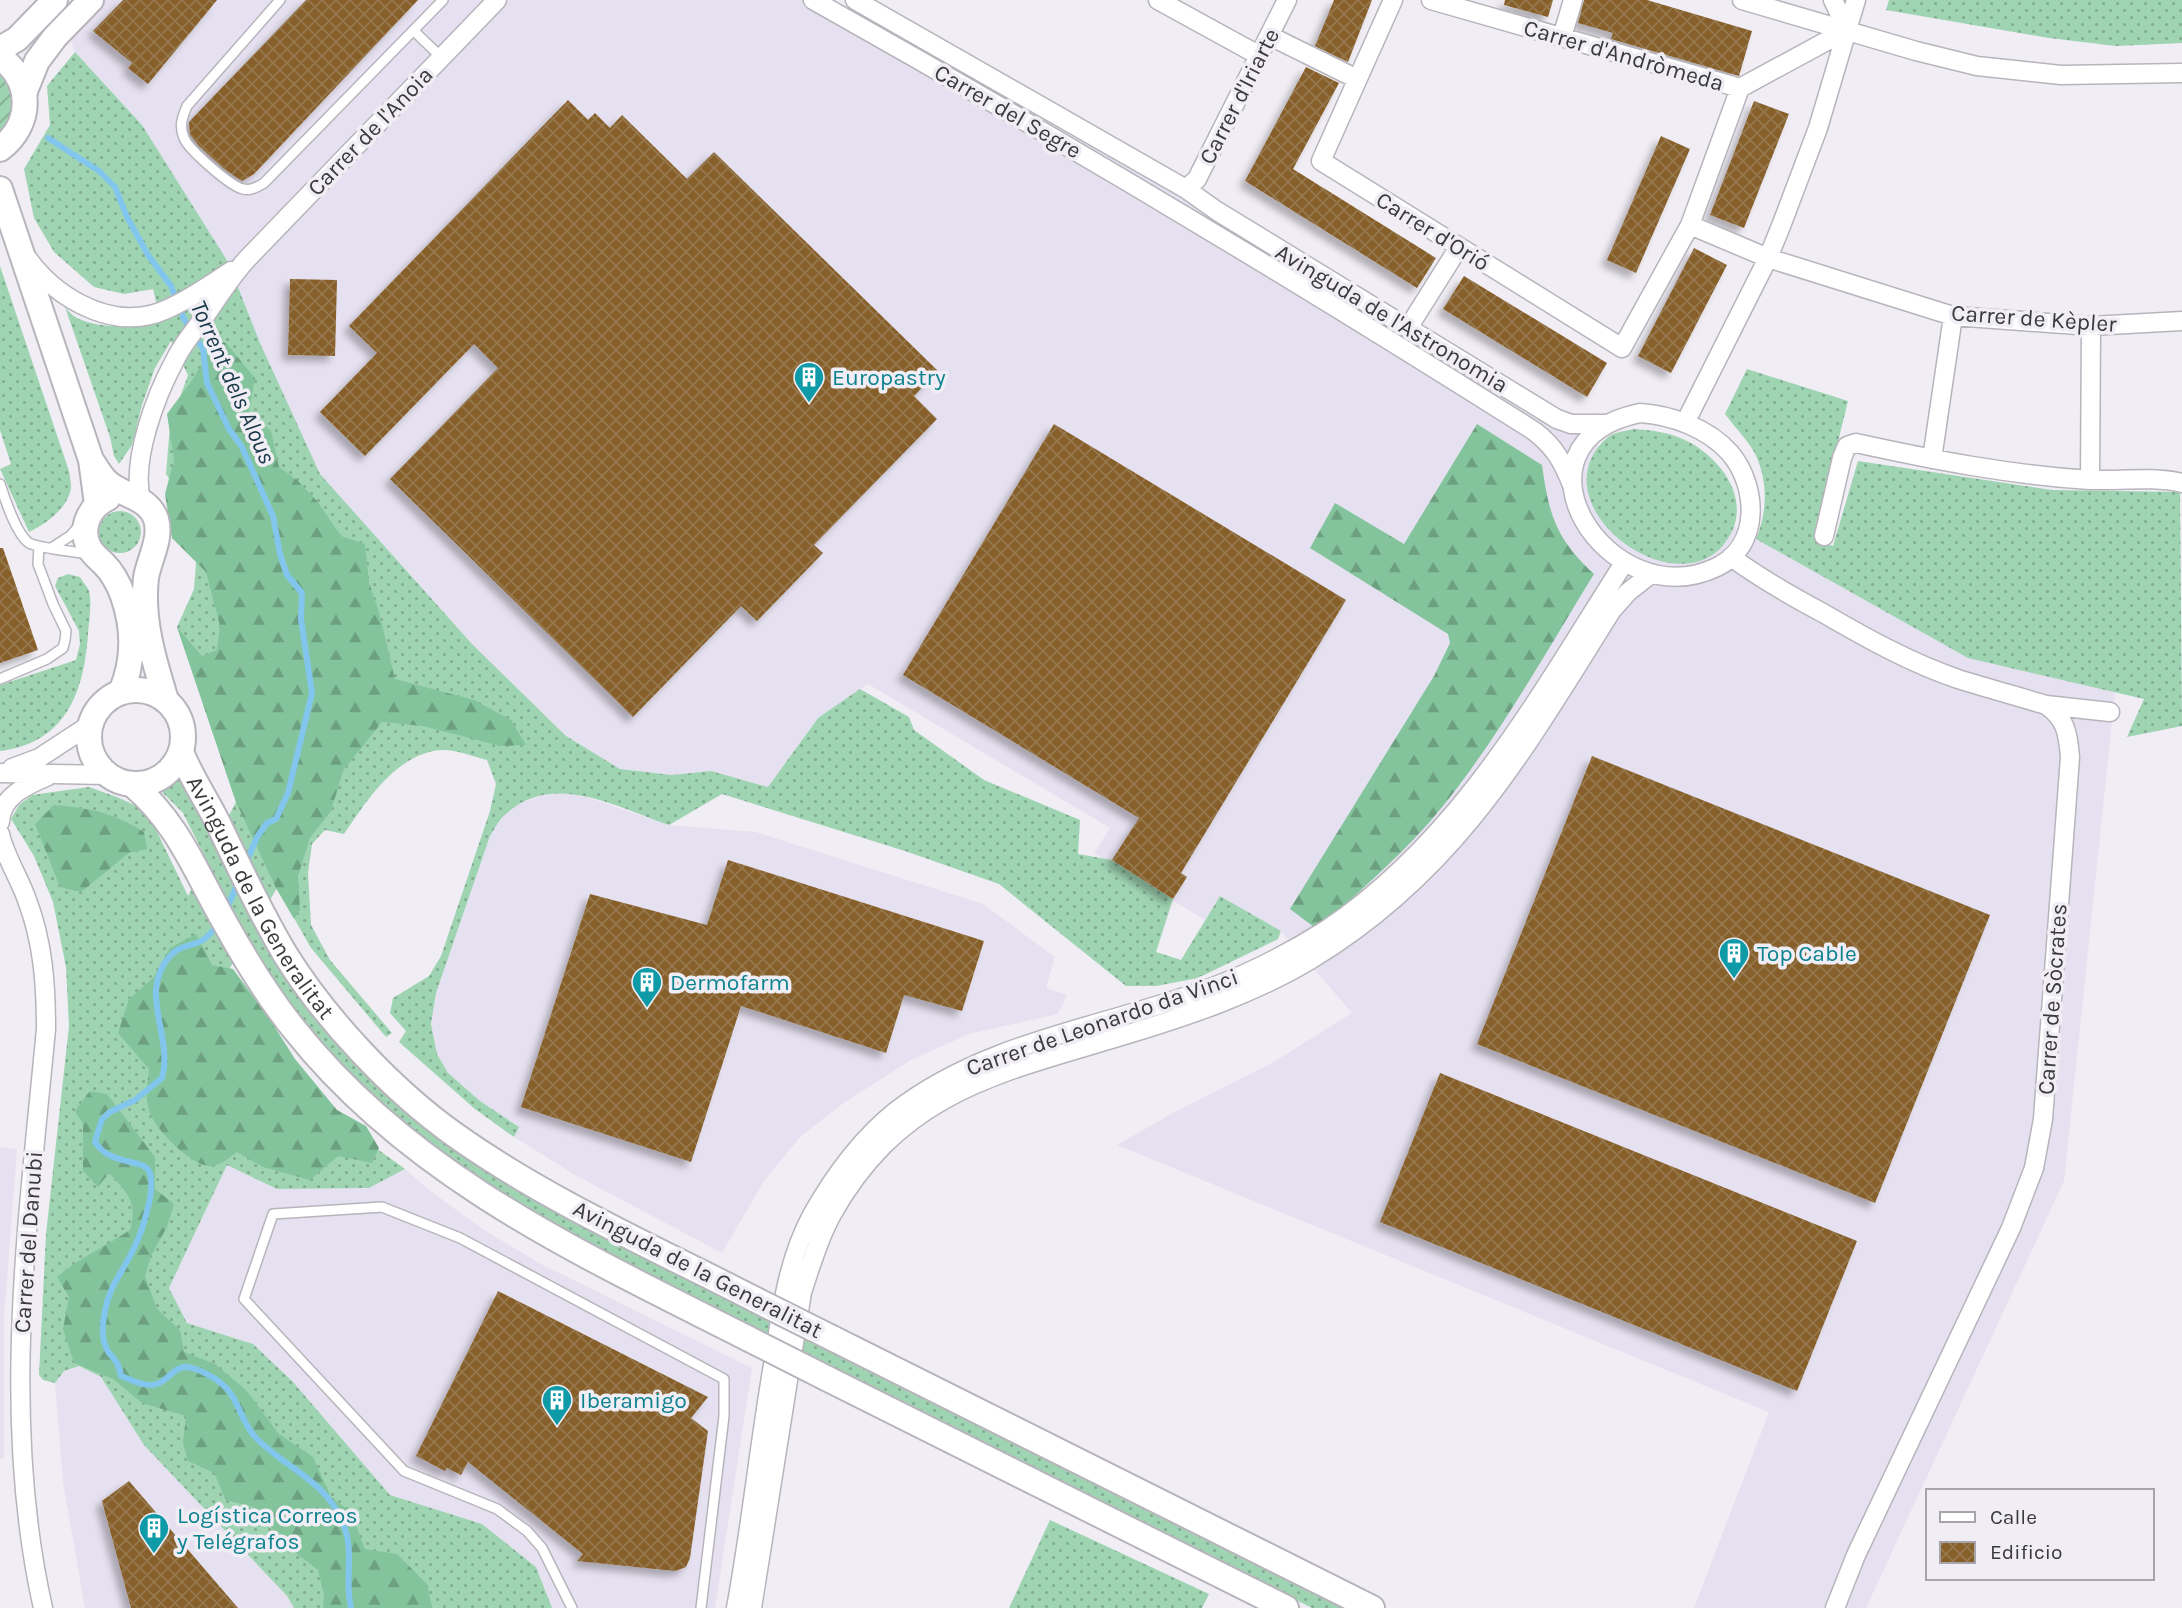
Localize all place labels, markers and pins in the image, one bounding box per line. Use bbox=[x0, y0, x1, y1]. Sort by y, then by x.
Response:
building icon: Europastry bbox=[792, 360, 826, 404]
place label: Europastry bbox=[832, 364, 946, 391]
building icon: Top Cable bbox=[1717, 936, 1751, 980]
place label: Top Cable bbox=[1757, 940, 1857, 967]
building icon: Dermofarm bbox=[630, 965, 664, 1009]
place label: Dermofarm bbox=[670, 969, 790, 996]
building icon: Iberamigo bbox=[540, 1383, 574, 1427]
place label: Iberamigo bbox=[580, 1387, 687, 1414]
place label: Logística Correos y Telégrafos bbox=[176, 1502, 358, 1555]
building icon: Logística Correos y Telégrafos bbox=[137, 1511, 171, 1555]

